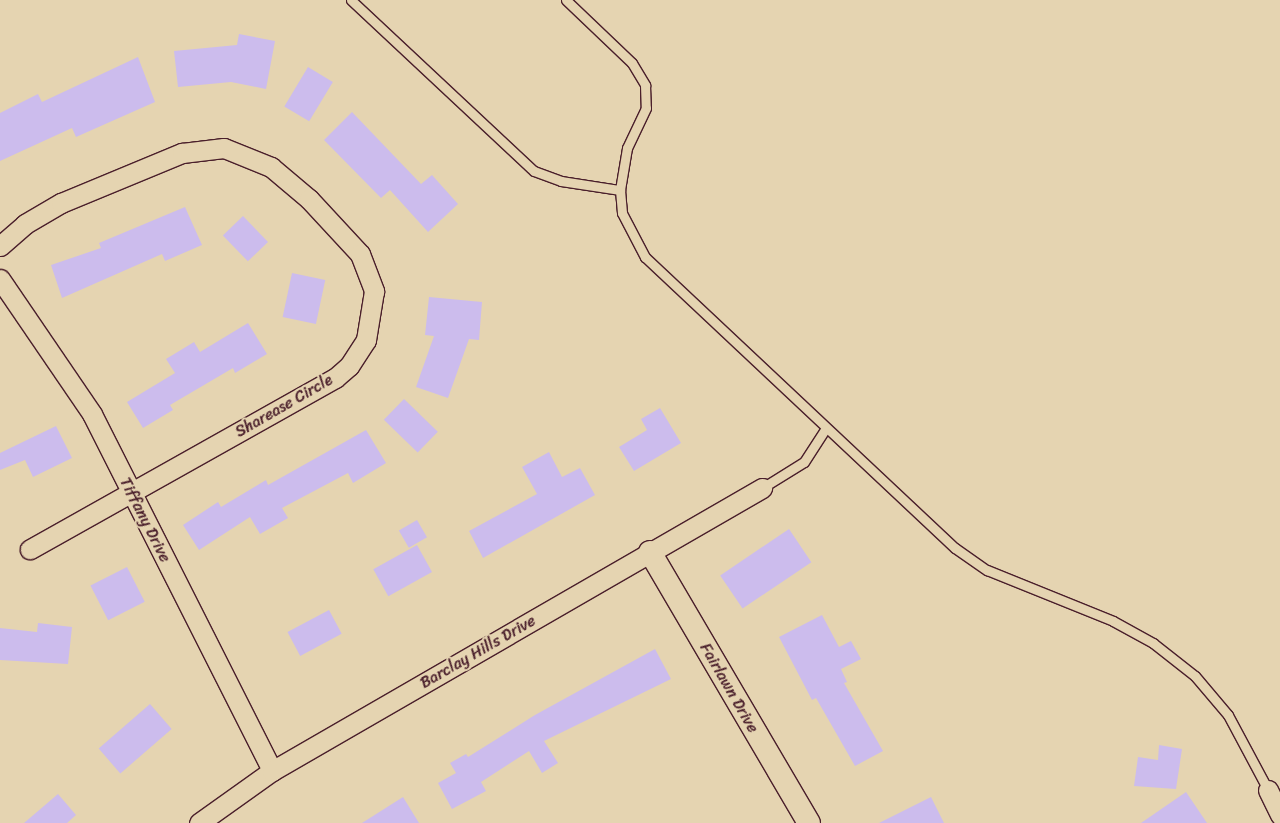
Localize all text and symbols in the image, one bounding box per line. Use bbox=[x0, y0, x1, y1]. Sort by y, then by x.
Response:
street label: Sharease Circle bbox=[232, 370, 336, 442]
street label: Tiffany Drive bbox=[115, 474, 175, 566]
street label: Barclay Hills Drive bbox=[417, 611, 539, 693]
street label: Fairlawn Drive bbox=[696, 640, 762, 736]

